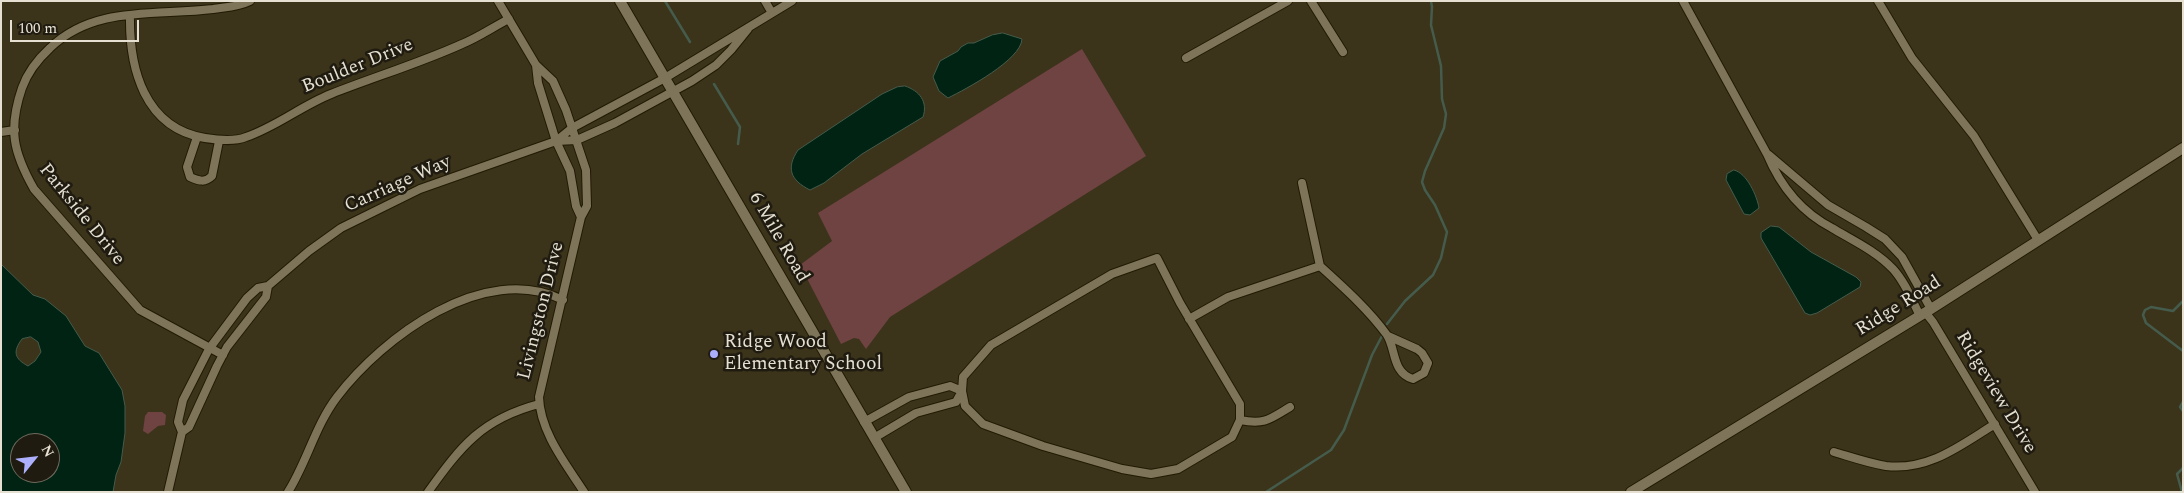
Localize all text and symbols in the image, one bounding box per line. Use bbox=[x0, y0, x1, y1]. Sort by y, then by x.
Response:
scale bar bbox=[12, 10, 141, 42]
text: 100 m bbox=[18, 17, 57, 40]
street label: Boulder Drive bbox=[299, 34, 417, 100]
street label: Carriage Way bbox=[341, 151, 455, 219]
street label: Parkside Drive bbox=[33, 160, 129, 270]
street label: 6 Mile Road bbox=[743, 189, 813, 287]
street label: Livingston Drive bbox=[514, 240, 570, 382]
street label: Ridge Road bbox=[1852, 272, 1946, 342]
street label: Ridgeview Drive bbox=[1950, 328, 2040, 458]
place label: Ridge Wood Elementary School bbox=[724, 332, 882, 376]
marker: Ridge Wood Elementary School bbox=[708, 348, 720, 360]
north arrow bbox=[10, 433, 60, 483]
text: N bbox=[36, 441, 60, 461]

